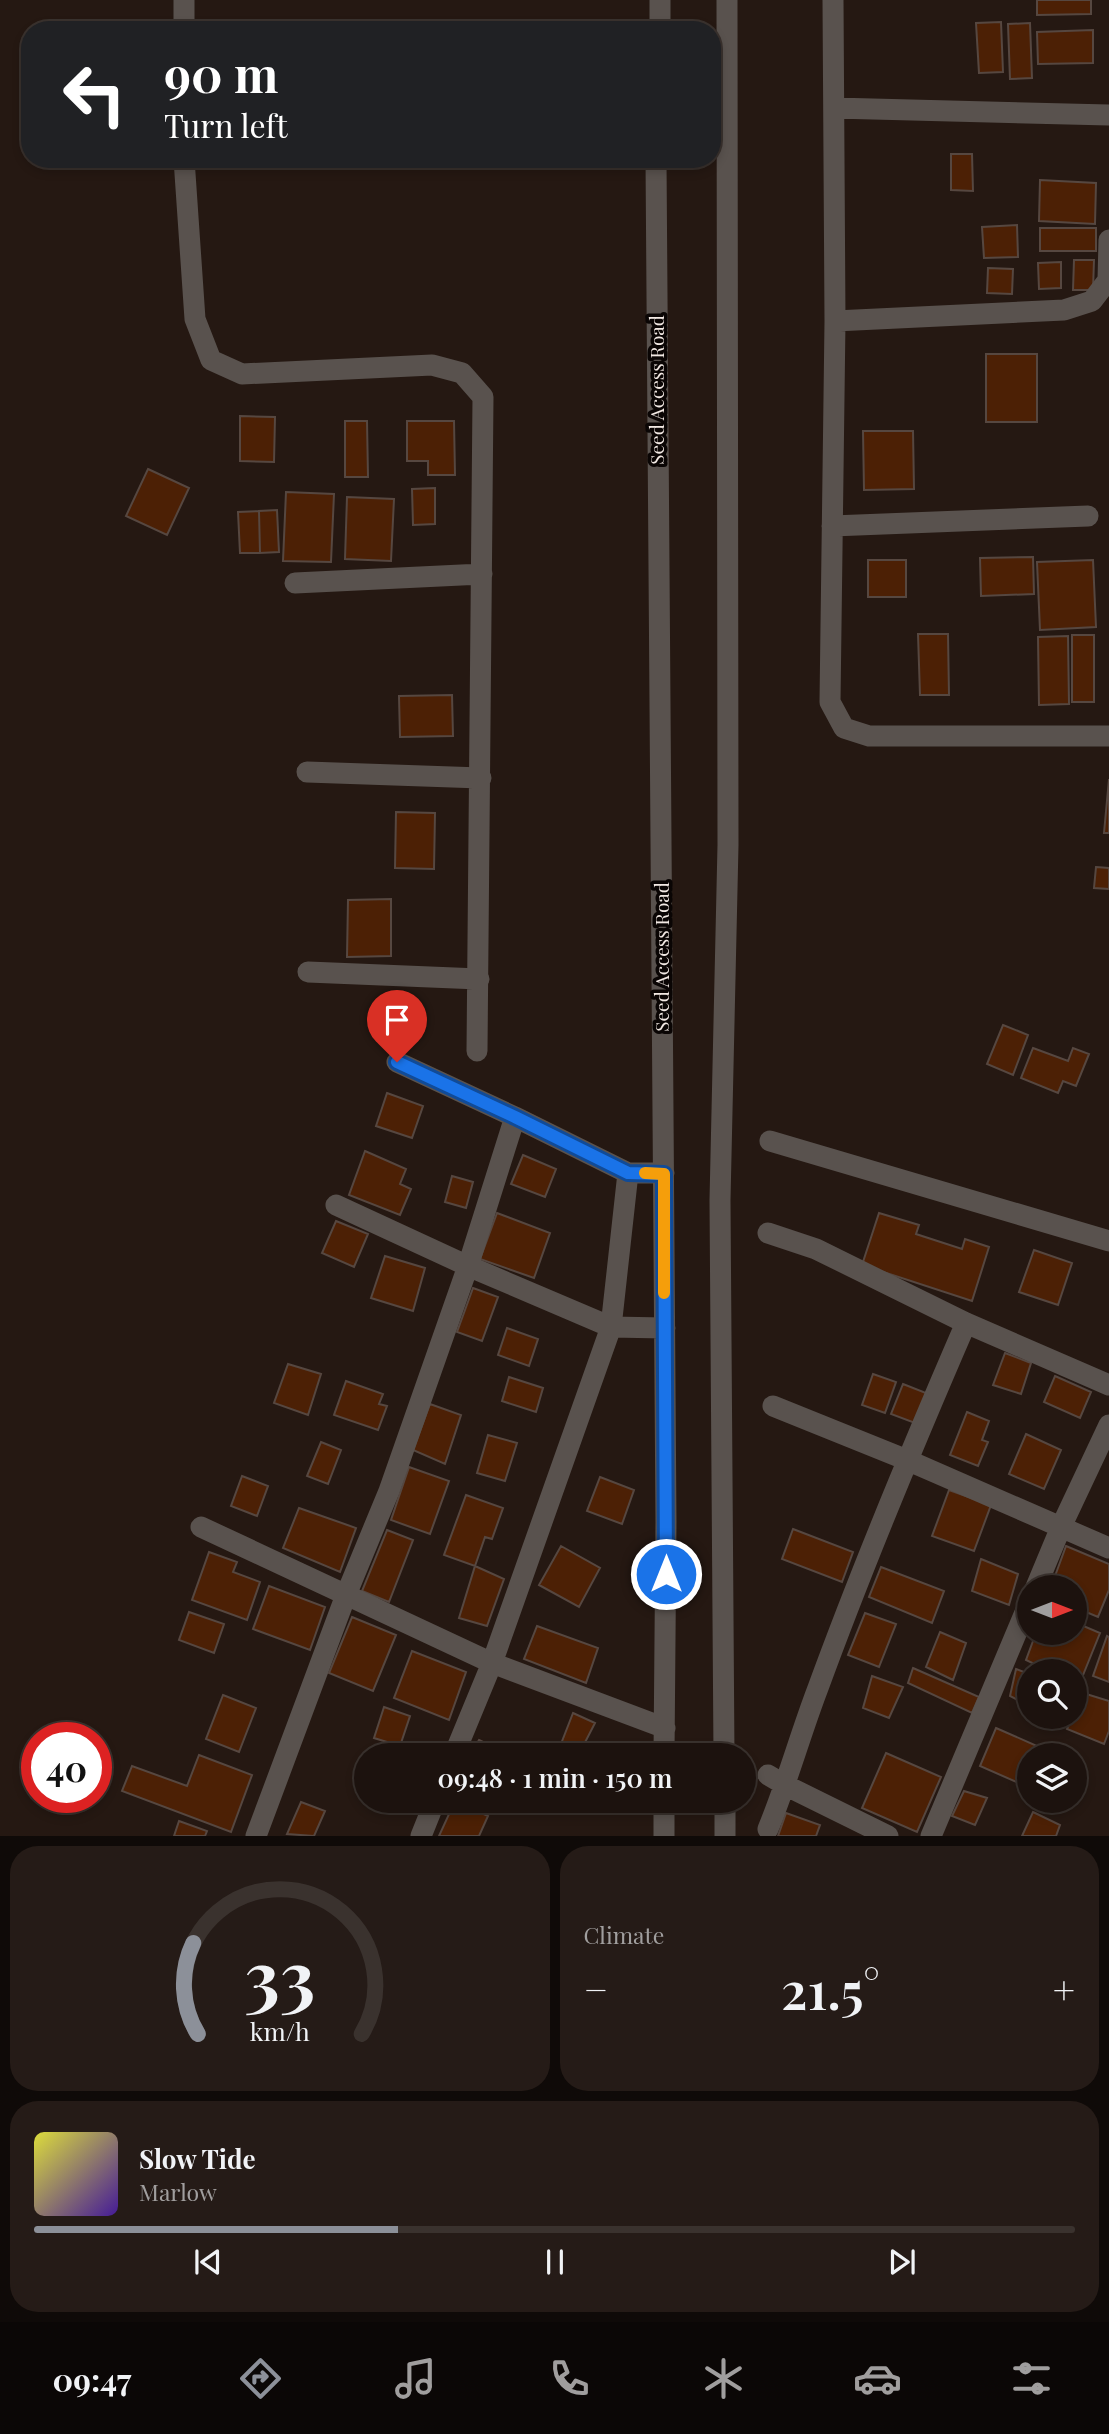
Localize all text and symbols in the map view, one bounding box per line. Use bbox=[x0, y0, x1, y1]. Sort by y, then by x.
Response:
text: 90 m bbox=[164, 40, 278, 105]
icon: left bbox=[49, 49, 140, 140]
text: Turn left bbox=[164, 103, 288, 146]
street label: Seed Access Road bbox=[643, 315, 669, 465]
street label: Seed Access Road bbox=[648, 882, 674, 1032]
pin bbox=[367, 990, 427, 1062]
icon: arrive bbox=[378, 1001, 416, 1039]
position arrow bbox=[629, 1537, 703, 1611]
north arrow bbox=[1017, 1575, 1087, 1645]
map controls bbox=[1017, 1575, 1087, 1813]
button: search bbox=[1017, 1659, 1087, 1729]
speed limit sign: 40 bbox=[21, 1722, 112, 1813]
button: layers bbox=[1017, 1743, 1087, 1813]
text: 09:48 · 1 min · 150 m bbox=[438, 1760, 672, 1795]
text: Climate bbox=[584, 1919, 664, 1950]
text: 33 bbox=[244, 1926, 315, 2023]
text: 21.5° bbox=[781, 1954, 880, 2023]
text: − bbox=[584, 1963, 608, 2014]
text: + bbox=[1053, 1963, 1075, 2014]
text: km/h bbox=[250, 2014, 310, 2047]
text: Slow Tide bbox=[139, 2141, 256, 2176]
text: Marlow bbox=[139, 2176, 217, 2207]
icon: previous bbox=[189, 2243, 227, 2281]
icon: pause bbox=[536, 2243, 574, 2281]
icon: next bbox=[883, 2243, 921, 2281]
icon: directions bbox=[236, 2354, 285, 2403]
icon: music bbox=[391, 2354, 440, 2403]
icon: phone bbox=[545, 2354, 594, 2403]
icon: climate bbox=[699, 2354, 748, 2403]
icon: car bbox=[853, 2354, 902, 2403]
icon: filters bbox=[1007, 2354, 1056, 2403]
text: 09:47 bbox=[53, 2357, 131, 2400]

